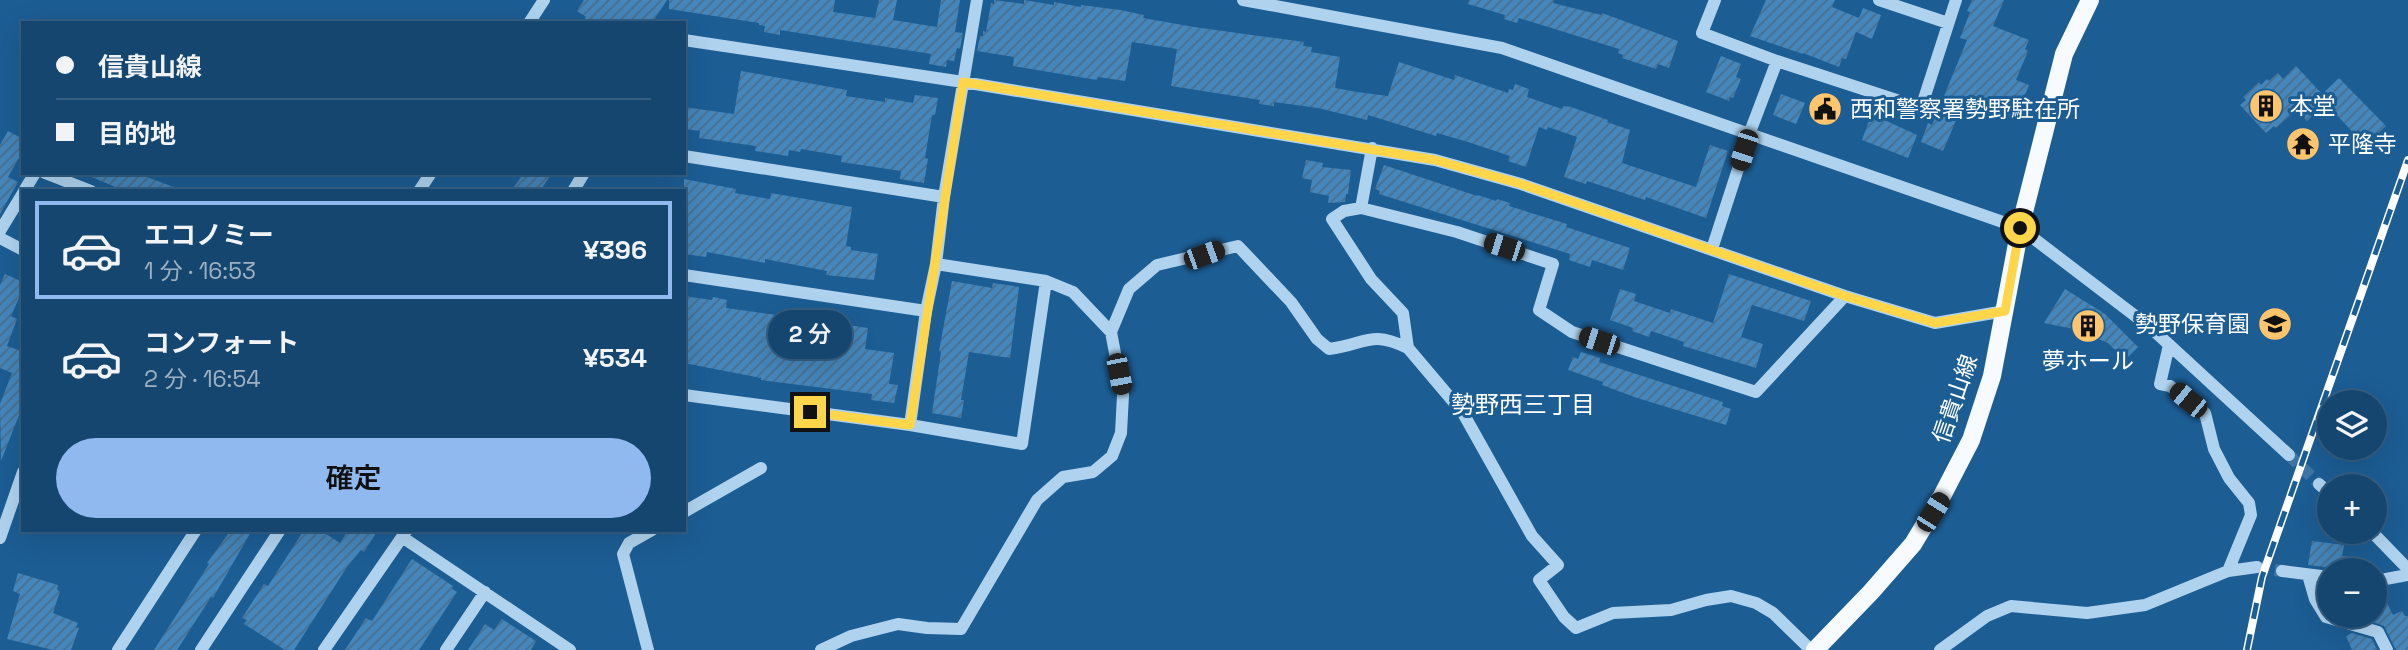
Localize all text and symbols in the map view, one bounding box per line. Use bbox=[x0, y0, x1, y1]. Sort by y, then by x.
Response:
text: 信貴山線 bbox=[98, 50, 202, 84]
building icon: 本堂 bbox=[2247, 87, 2285, 125]
public building icon: 西和警察署勢野駐在所 bbox=[1806, 90, 1844, 128]
place label: 本堂 bbox=[2290, 91, 2336, 121]
place label: 西和警察署勢野駐在所 bbox=[1850, 94, 2080, 124]
text: 目的地 bbox=[98, 117, 176, 151]
temple icon: 平隆寺 bbox=[2284, 125, 2322, 163]
car bbox=[1728, 127, 1761, 173]
place label: 平隆寺 bbox=[2328, 129, 2397, 159]
route start bbox=[2004, 212, 2036, 244]
text: エコノミー bbox=[144, 218, 274, 252]
icon: car bbox=[60, 219, 123, 282]
car bbox=[1481, 231, 1528, 263]
text: ¥396 bbox=[583, 233, 647, 267]
car bbox=[1181, 238, 1228, 272]
text: 1 分 · 16:53 bbox=[144, 256, 256, 286]
school or university icon: 勢野保育園 bbox=[2256, 305, 2294, 343]
building icon: 夢ホール bbox=[2069, 307, 2107, 345]
place label: 勢野保育園 bbox=[2135, 309, 2250, 339]
callout: 2 分 bbox=[768, 310, 852, 360]
text: 2 分 bbox=[789, 319, 831, 349]
car bbox=[1576, 325, 1623, 357]
text: コンフォート bbox=[144, 326, 299, 360]
icon: car bbox=[60, 327, 123, 390]
text: ¥534 bbox=[583, 341, 647, 375]
place label: 夢ホール bbox=[2042, 346, 2134, 376]
car bbox=[1105, 351, 1134, 397]
street label: 信貴山線 bbox=[1926, 351, 1984, 447]
text: 2 分 · 16:54 bbox=[144, 364, 261, 394]
car bbox=[2166, 379, 2211, 421]
district label: 勢野西三丁目 bbox=[1451, 389, 1595, 420]
map controls bbox=[2317, 390, 2387, 628]
button: layers bbox=[2317, 390, 2387, 460]
route end bbox=[794, 396, 826, 428]
button: 確定 bbox=[56, 438, 651, 518]
button: + bbox=[2317, 474, 2387, 544]
car bbox=[1913, 489, 1954, 535]
button: − bbox=[2317, 558, 2387, 628]

